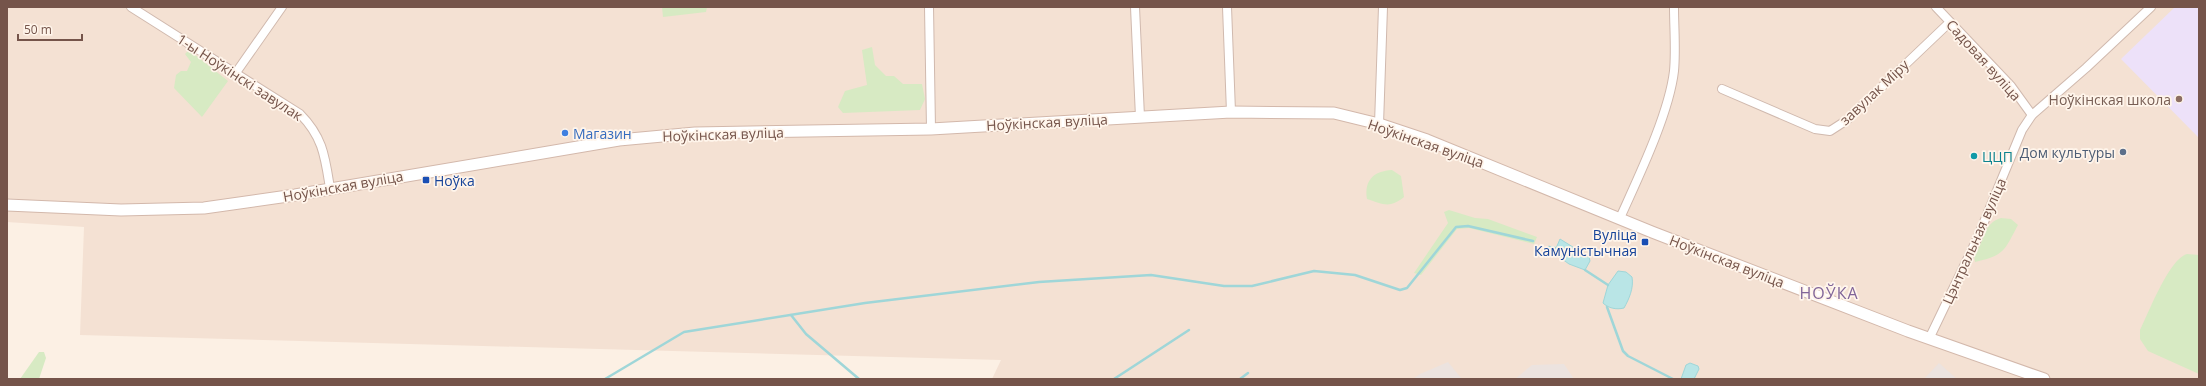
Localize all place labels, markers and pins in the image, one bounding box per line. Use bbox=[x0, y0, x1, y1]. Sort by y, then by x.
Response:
place label: Ноўкінская школа bbox=[2049, 90, 2171, 109]
marker: Ноўкінская школа bbox=[2174, 94, 2184, 104]
place label: Магазин bbox=[573, 124, 632, 143]
marker: Магазин bbox=[560, 128, 570, 138]
place label: Дом культуры bbox=[2020, 143, 2115, 162]
place label: ЦЦП bbox=[1982, 147, 2013, 166]
marker: Дом культуры bbox=[2118, 147, 2128, 157]
marker: ЦЦП bbox=[1969, 151, 1979, 161]
place label: Ноўка bbox=[434, 171, 475, 190]
marker: Ноўка bbox=[421, 175, 431, 185]
place label: Вуліца Камуністычная bbox=[1534, 225, 1637, 260]
marker: Вуліца Камуністычная bbox=[1640, 237, 1650, 247]

